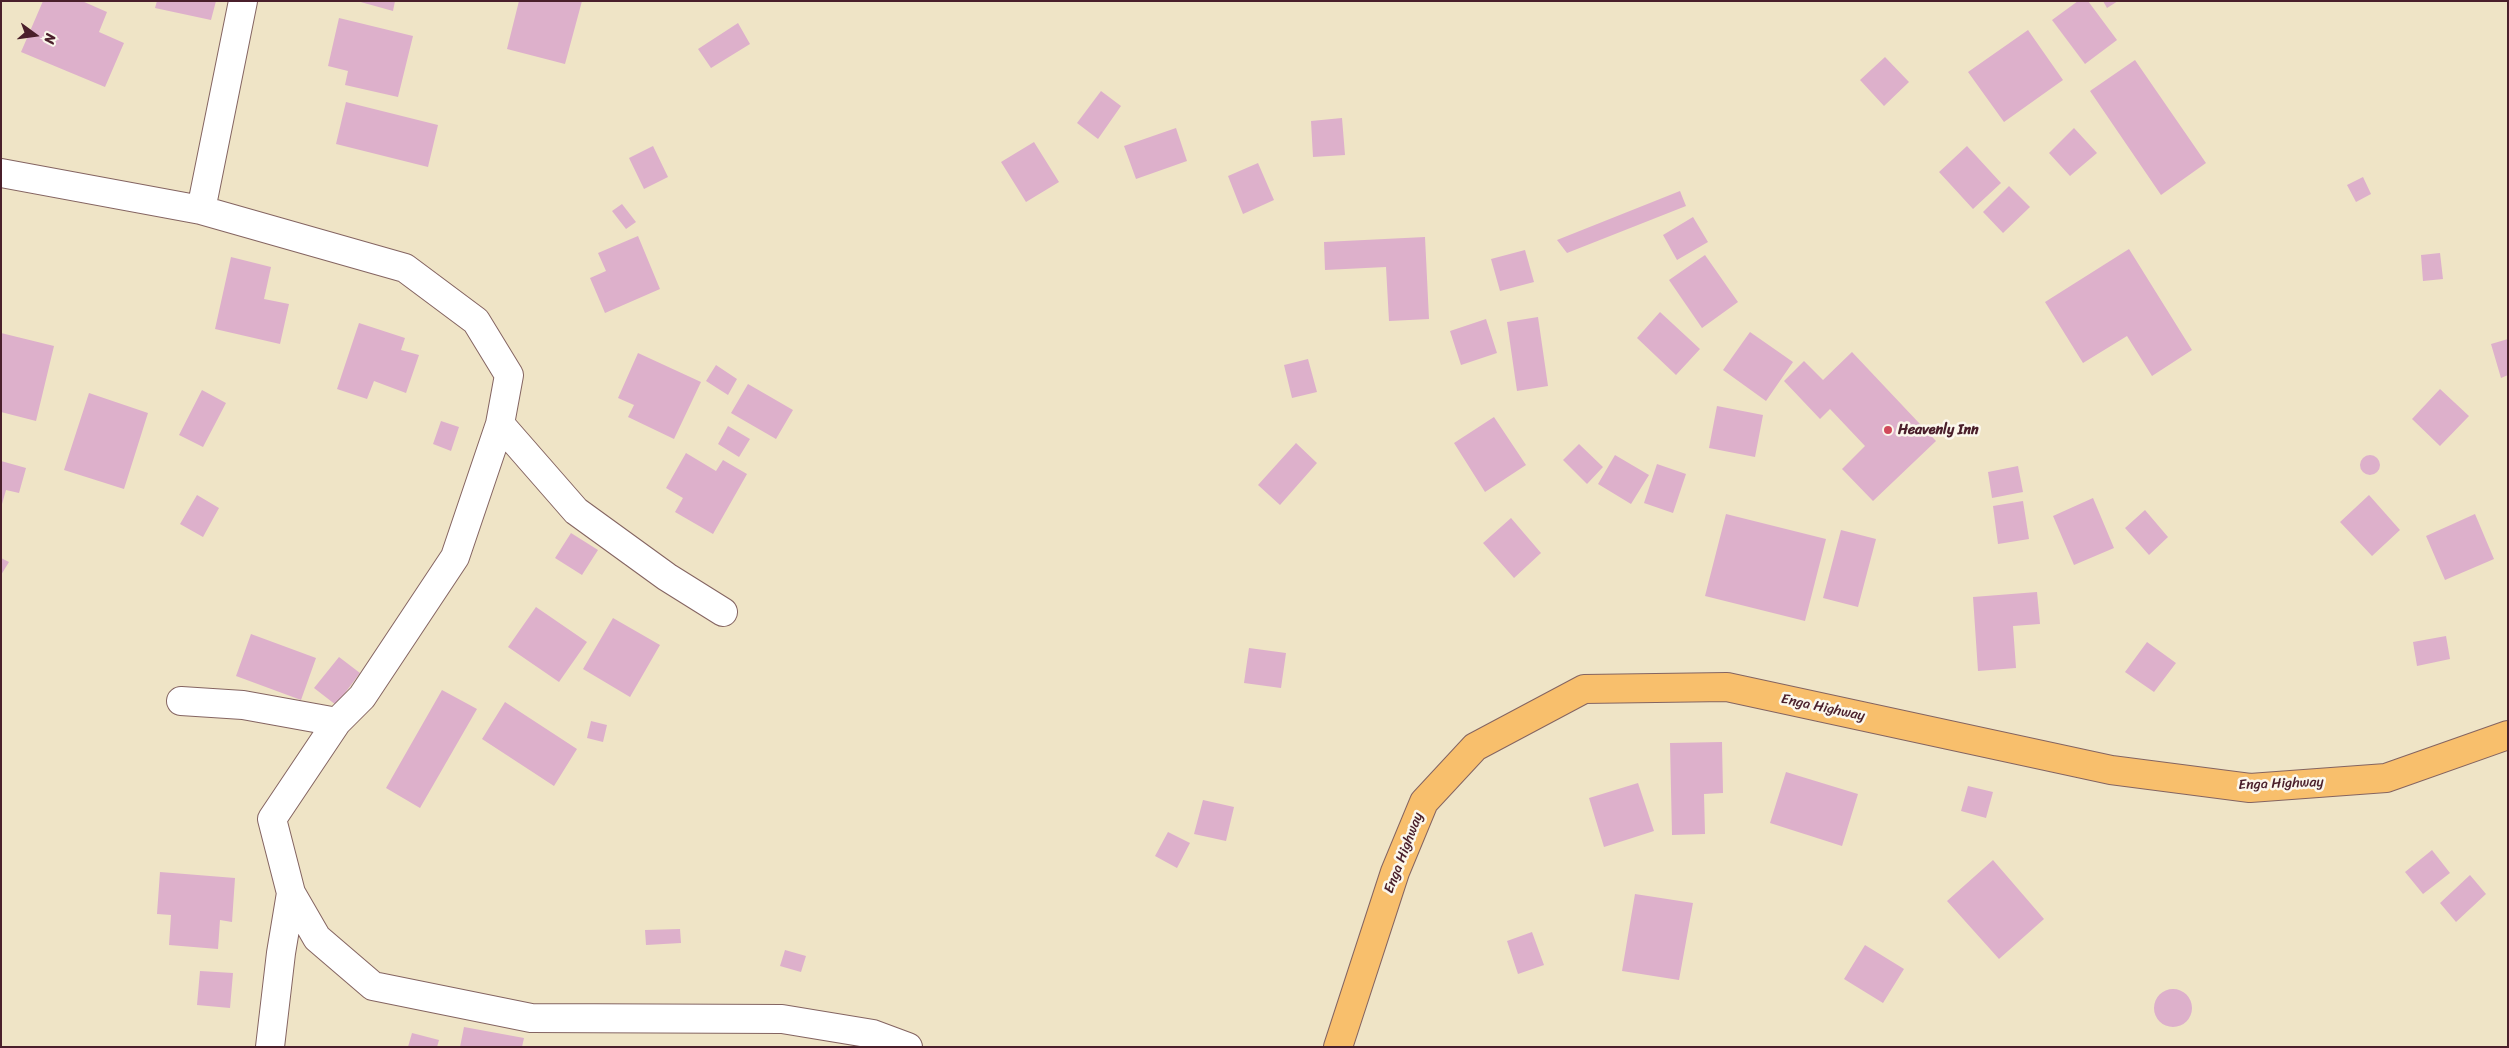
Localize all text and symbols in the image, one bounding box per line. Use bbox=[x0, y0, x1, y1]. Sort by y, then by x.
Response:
north arrow bbox=[10, 10, 60, 60]
text: N bbox=[37, 31, 63, 46]
place label: Heavenly Inn bbox=[1898, 422, 1978, 438]
marker: Heavenly Inn bbox=[1882, 424, 1894, 436]
street label: Enga Highway bbox=[1780, 691, 1866, 725]
street label: Enga Highway bbox=[2238, 774, 2324, 794]
street label: Enga Highway bbox=[1381, 810, 1427, 896]

